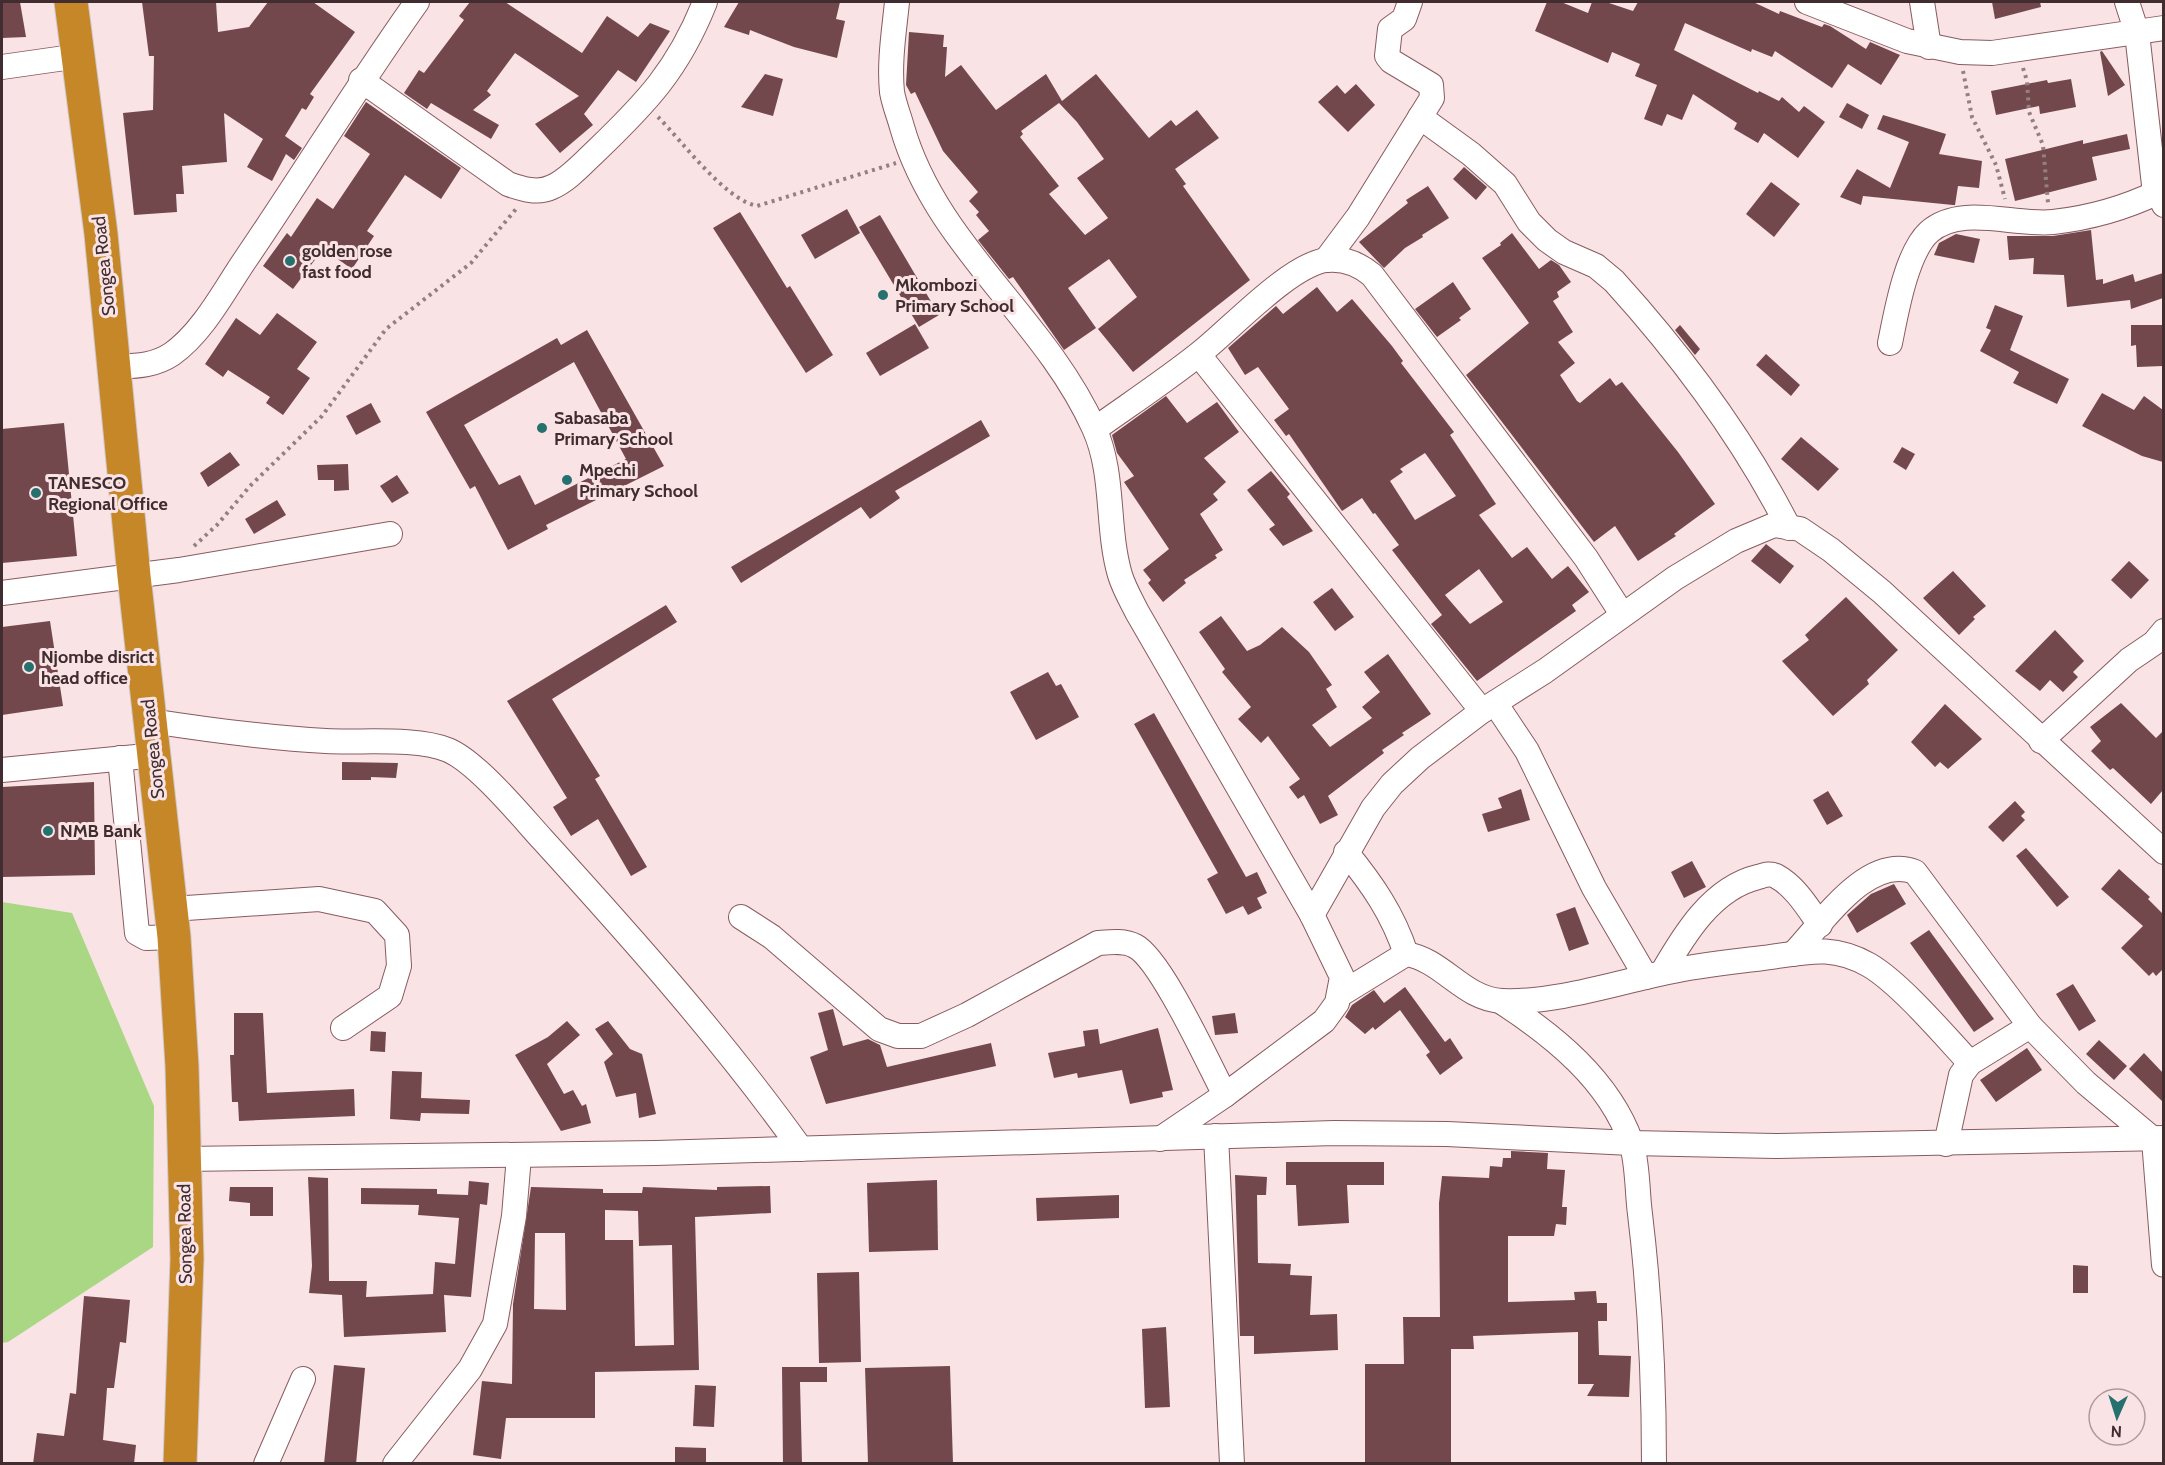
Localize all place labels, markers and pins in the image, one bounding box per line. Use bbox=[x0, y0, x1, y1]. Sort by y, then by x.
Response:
place label: golden rose fast food bbox=[302, 240, 392, 283]
marker: golden rose fast food bbox=[283, 254, 297, 268]
place label: Mkombozi Primary School bbox=[895, 274, 1014, 317]
marker: Mkombozi Primary School bbox=[876, 288, 890, 302]
place label: Sabasaba Primary School bbox=[554, 407, 673, 450]
marker: Sabasaba Primary School bbox=[535, 421, 549, 435]
place label: Mpechi Primary School bbox=[579, 459, 698, 502]
place label: TANESCO Regional Office bbox=[48, 472, 168, 515]
marker: Mpechi Primary School bbox=[560, 473, 574, 487]
marker: TANESCO Regional Office bbox=[29, 486, 43, 500]
place label: Njombe disrict head office bbox=[41, 646, 154, 689]
marker: Njombe disrict head office bbox=[22, 660, 36, 674]
place label: NMB Bank bbox=[60, 820, 142, 842]
marker: NMB Bank bbox=[41, 824, 55, 838]

